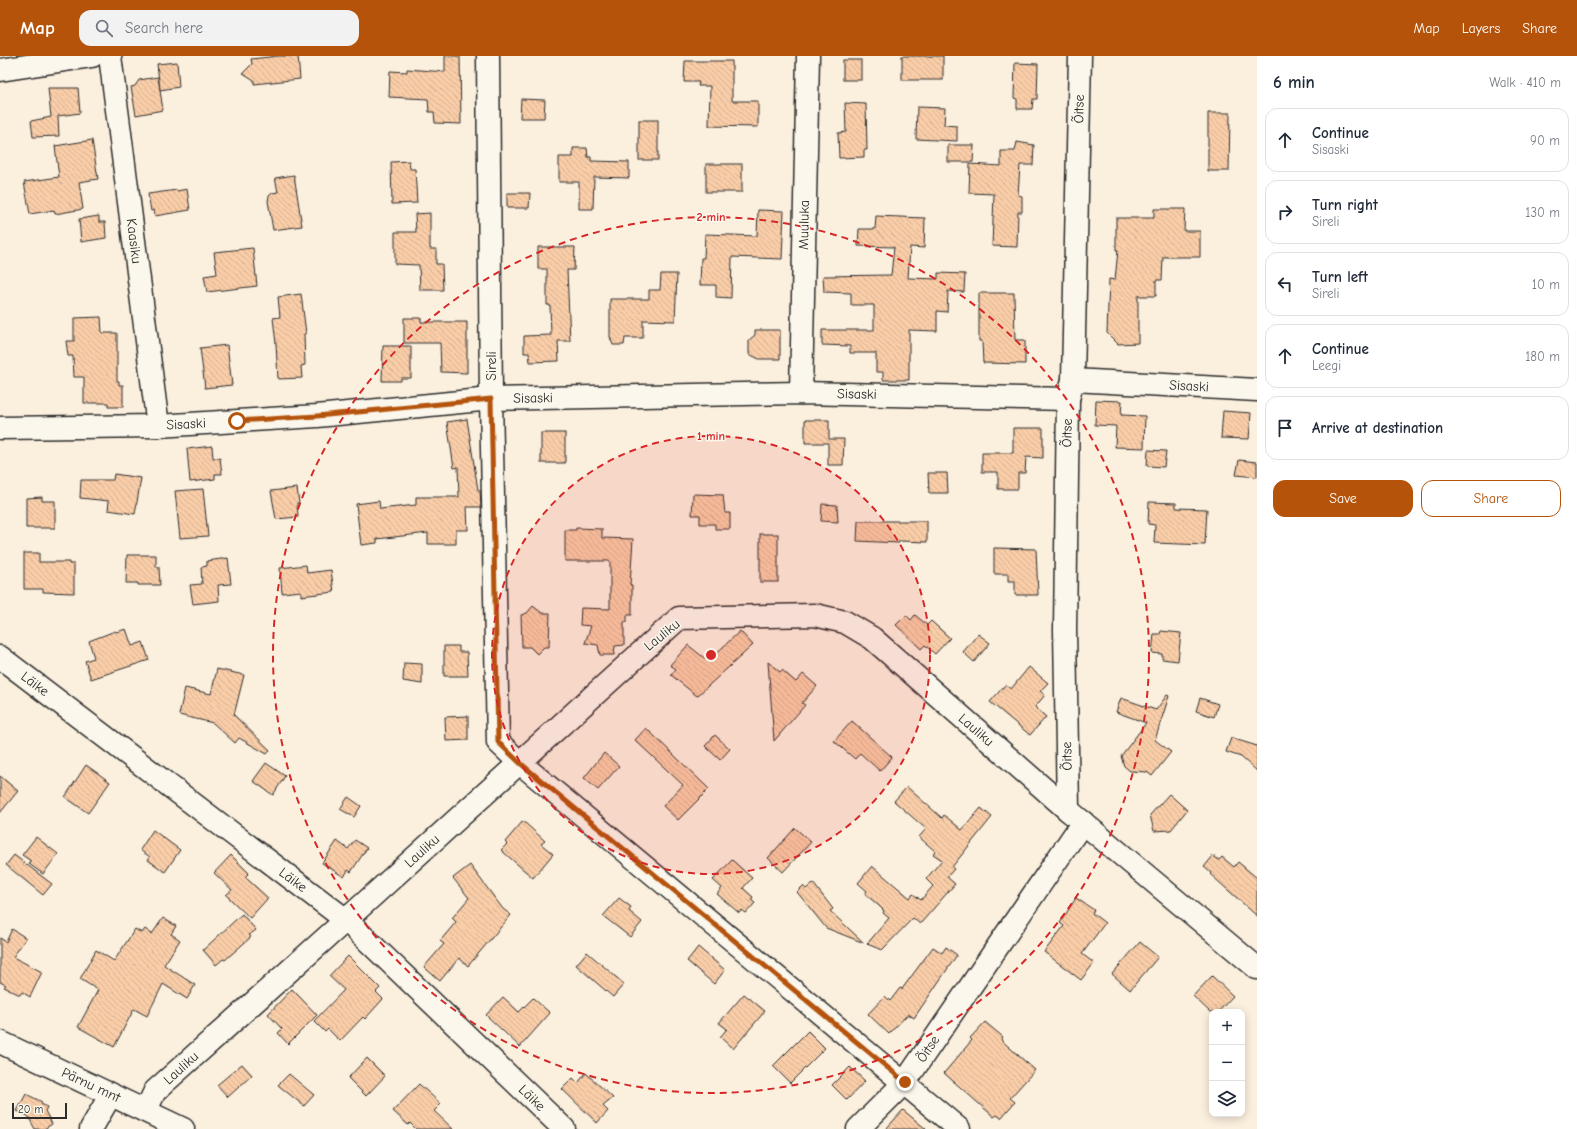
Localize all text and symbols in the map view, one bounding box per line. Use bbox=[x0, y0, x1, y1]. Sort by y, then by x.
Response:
search box bbox=[79, 10, 359, 46]
text: Map bbox=[20, 17, 55, 39]
icon: search bbox=[93, 17, 115, 39]
text: Search here bbox=[125, 19, 203, 37]
text: Map bbox=[1413, 20, 1440, 37]
text: Layers bbox=[1462, 20, 1500, 37]
text: Share bbox=[1522, 20, 1557, 37]
text: 6 min bbox=[1273, 73, 1315, 92]
text: Walk · 410 m bbox=[1489, 75, 1561, 90]
street label: Õitse bbox=[1070, 94, 1088, 124]
text: Continue bbox=[1312, 124, 1369, 142]
icon: ahead bbox=[1274, 129, 1296, 151]
text: 90 m bbox=[1530, 133, 1560, 148]
text: Sisaski bbox=[1312, 142, 1349, 157]
text: Turn right bbox=[1312, 196, 1378, 214]
street label: Muuluka bbox=[795, 200, 813, 250]
icon: right bbox=[1274, 201, 1296, 223]
text: 130 m bbox=[1525, 205, 1560, 220]
text: 2 min bbox=[696, 210, 726, 224]
text: Sireli bbox=[1312, 214, 1339, 229]
street label: Kaasiku bbox=[123, 218, 145, 264]
text: Turn left bbox=[1312, 268, 1368, 286]
icon: left bbox=[1274, 273, 1296, 295]
text: 10 m bbox=[1532, 277, 1560, 292]
text: Sireli bbox=[1312, 286, 1339, 301]
text: Continue bbox=[1312, 340, 1369, 358]
icon: ahead bbox=[1274, 345, 1296, 367]
text: 180 m bbox=[1525, 349, 1560, 364]
street label: Sireli bbox=[483, 351, 500, 381]
text: Leegi bbox=[1312, 358, 1341, 373]
street label: Sisaski bbox=[1169, 376, 1209, 396]
street label: Sisaski bbox=[837, 385, 877, 403]
street label: Sisaski bbox=[513, 389, 553, 407]
route start bbox=[228, 412, 246, 430]
street label: Sisaski bbox=[166, 414, 206, 434]
icon: arrive bbox=[1274, 417, 1296, 439]
street label: Õitse bbox=[1058, 418, 1076, 448]
text: Arrive at destination bbox=[1312, 419, 1443, 437]
text: 1 min bbox=[697, 429, 725, 443]
button: Save bbox=[1273, 480, 1413, 517]
button: Share bbox=[1421, 480, 1561, 517]
street label: Lauliku bbox=[641, 615, 683, 655]
centre of rings bbox=[704, 648, 718, 662]
street label: Läike bbox=[18, 668, 52, 700]
street label: Lauliku bbox=[955, 710, 997, 750]
street label: Õitse bbox=[1058, 741, 1076, 771]
street label: Lauliku bbox=[401, 831, 443, 871]
street label: Läike bbox=[276, 864, 310, 896]
map controls bbox=[1209, 1009, 1245, 1117]
button: + bbox=[1209, 1009, 1245, 1045]
street label: Õitse bbox=[913, 1032, 943, 1066]
button: − bbox=[1209, 1045, 1245, 1081]
street label: Lauliku bbox=[160, 1048, 202, 1088]
street label: Pärnu mnt bbox=[59, 1064, 124, 1106]
route end bbox=[896, 1073, 914, 1091]
street label: Läike bbox=[515, 1081, 549, 1115]
button: layers bbox=[1209, 1081, 1245, 1117]
scale bar bbox=[12, 1101, 67, 1120]
text: 20 m bbox=[18, 1103, 43, 1116]

